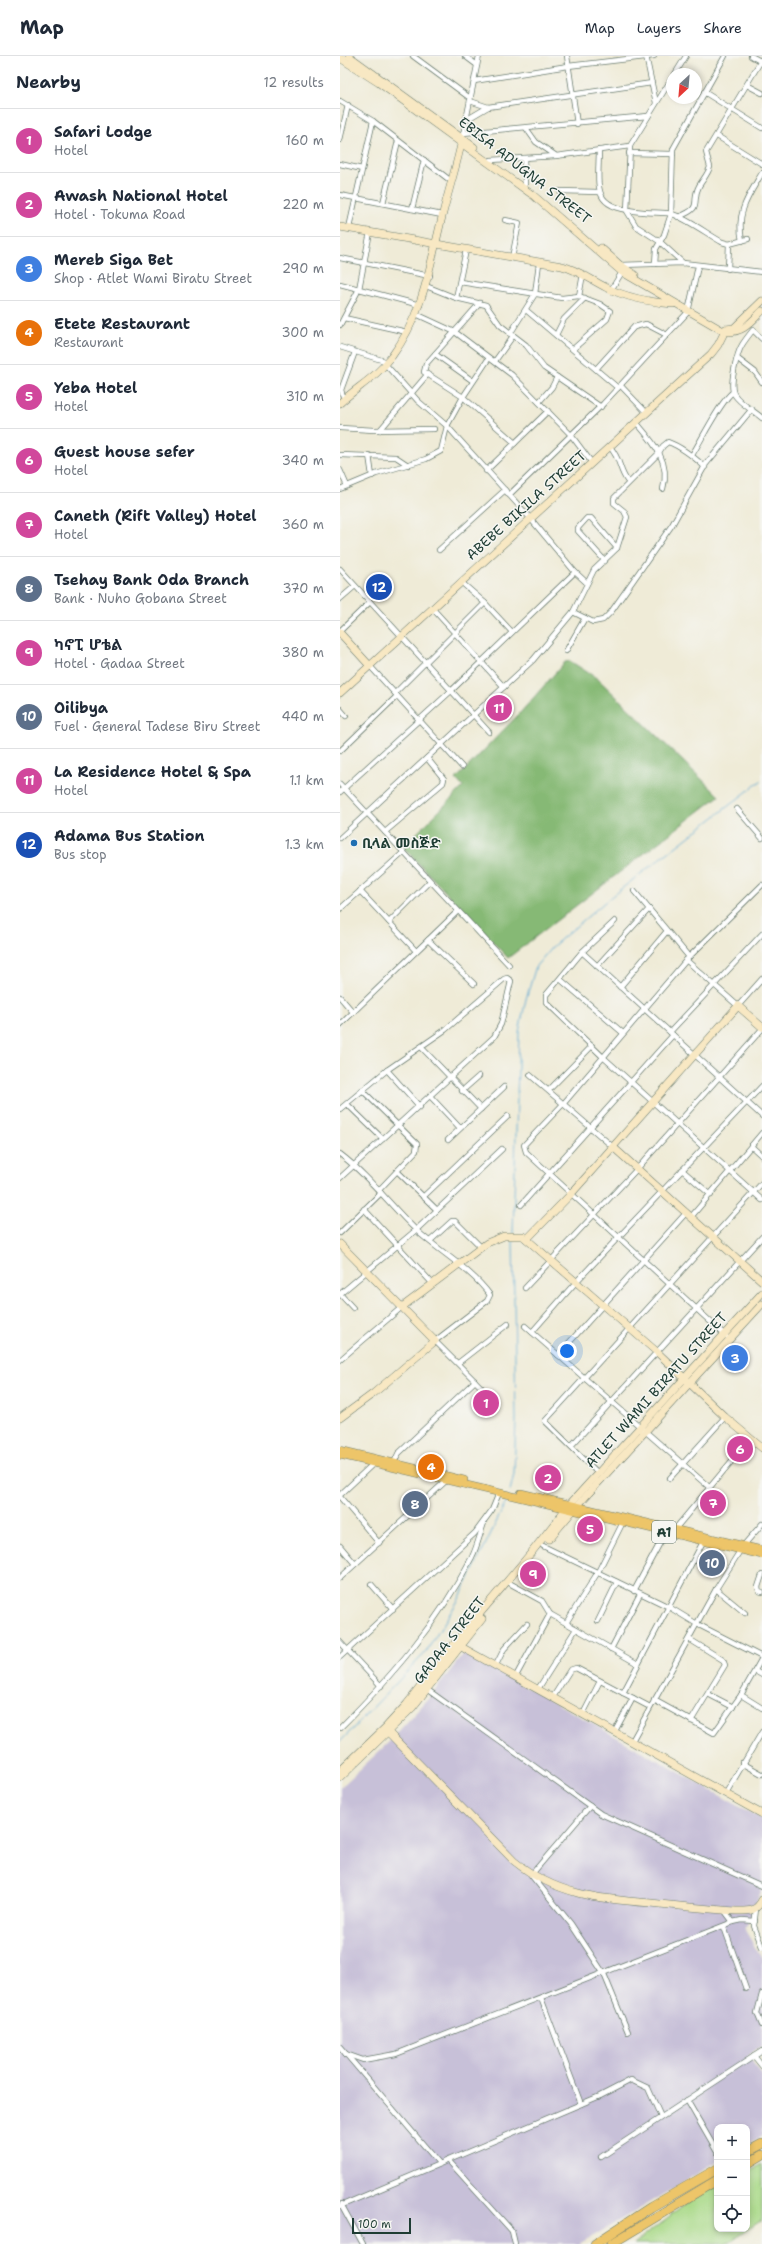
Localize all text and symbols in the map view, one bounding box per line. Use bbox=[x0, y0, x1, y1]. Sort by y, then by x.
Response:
text: Map bbox=[20, 15, 64, 40]
text: Map bbox=[585, 19, 615, 37]
text: Layers bbox=[637, 19, 681, 37]
text: Share bbox=[703, 19, 742, 37]
north arrow bbox=[666, 68, 702, 104]
text: Nearby bbox=[16, 71, 81, 93]
text: 12 results bbox=[263, 74, 324, 91]
street label: EBISA ADUGNA STREET bbox=[455, 113, 595, 228]
text: Safari Lodge bbox=[54, 122, 152, 142]
text: 1 bbox=[26, 132, 32, 149]
text: 160 m bbox=[286, 132, 324, 149]
text: Hotel bbox=[54, 142, 88, 159]
text: Awash National Hotel bbox=[54, 186, 228, 206]
text: 2 bbox=[24, 196, 34, 213]
text: 220 m bbox=[282, 196, 324, 213]
text: Hotel · Tokuma Road bbox=[54, 206, 185, 223]
text: Mereb Siga Bet bbox=[54, 250, 173, 270]
text: 3 bbox=[24, 260, 34, 277]
text: 290 m bbox=[282, 260, 324, 277]
text: Shop · Atlet Wami Biratu Street bbox=[54, 270, 252, 287]
text: Etete Restaurant bbox=[54, 314, 190, 334]
text: 4 bbox=[24, 324, 34, 341]
text: 300 m bbox=[281, 324, 324, 341]
text: Restaurant bbox=[54, 334, 124, 351]
text: Yeba Hotel bbox=[54, 378, 137, 398]
text: 5 bbox=[25, 388, 33, 405]
text: 310 m bbox=[286, 388, 324, 405]
text: Hotel bbox=[54, 398, 88, 415]
text: Guest house sefer bbox=[54, 442, 195, 462]
street label: ABEBE BIKILA STREET bbox=[462, 446, 590, 564]
text: 6 bbox=[24, 452, 34, 469]
text: 340 m bbox=[282, 452, 324, 469]
text: Hotel bbox=[54, 462, 88, 479]
text: Caneth (Rift Valley) Hotel bbox=[54, 506, 256, 526]
text: 7 bbox=[24, 516, 34, 533]
text: 360 m bbox=[282, 516, 324, 533]
text: Hotel bbox=[54, 526, 88, 543]
text: Tsehay Bank Oda Branch bbox=[54, 570, 249, 590]
pin: 12 bbox=[366, 572, 392, 602]
text: 8 bbox=[24, 580, 34, 597]
text: 370 m bbox=[282, 580, 324, 597]
text: Bank · Nuho Gobana Street bbox=[54, 590, 227, 607]
text: ካኖፒ ሆቴል bbox=[54, 635, 122, 655]
text: 9 bbox=[24, 644, 34, 661]
text: 380 m bbox=[282, 644, 324, 661]
text: Hotel · Gadaa Street bbox=[54, 655, 185, 672]
pin: 11 bbox=[486, 693, 512, 723]
text: Oilibya bbox=[54, 698, 108, 718]
text: 10 bbox=[22, 708, 36, 725]
text: 440 m bbox=[282, 708, 324, 725]
text: Fuel · General Tadese Biru Street bbox=[54, 718, 260, 735]
text: La Residence Hotel & Spa bbox=[54, 762, 251, 782]
text: 11 bbox=[23, 772, 35, 789]
text: 1.1 km bbox=[289, 772, 324, 789]
text: Hotel bbox=[54, 782, 88, 799]
text: Adama Bus Station bbox=[54, 826, 204, 846]
place label: ቢላል መስጅድ bbox=[362, 834, 441, 852]
text: 12 bbox=[22, 836, 36, 853]
text: 1.3 km bbox=[285, 836, 324, 853]
marker: ቢላል መስጅድ bbox=[349, 838, 359, 848]
text: Bus stop bbox=[54, 846, 106, 863]
street label: ATLET WAMI BIRATU STREET bbox=[581, 1308, 731, 1472]
your location bbox=[557, 1341, 577, 1361]
pin: 3 bbox=[722, 1343, 748, 1373]
pin: 1 bbox=[473, 1388, 499, 1418]
pin: 6 bbox=[727, 1434, 753, 1464]
pin: 4 bbox=[418, 1452, 444, 1482]
pin: 2 bbox=[535, 1463, 561, 1493]
pin: 7 bbox=[700, 1488, 726, 1518]
pin: 8 bbox=[402, 1489, 428, 1519]
pin: 5 bbox=[577, 1514, 603, 1544]
road number: A1 bbox=[652, 1521, 676, 1543]
pin: 10 bbox=[699, 1548, 725, 1578]
pin: 9 bbox=[520, 1559, 546, 1589]
street label: GADAA STREET bbox=[409, 1592, 489, 1687]
map controls bbox=[714, 2124, 750, 2232]
button: + bbox=[714, 2124, 750, 2160]
button: − bbox=[714, 2160, 750, 2196]
button: locate bbox=[714, 2196, 750, 2232]
scale bar bbox=[352, 2216, 411, 2235]
text: 100 m bbox=[358, 2217, 391, 2232]

